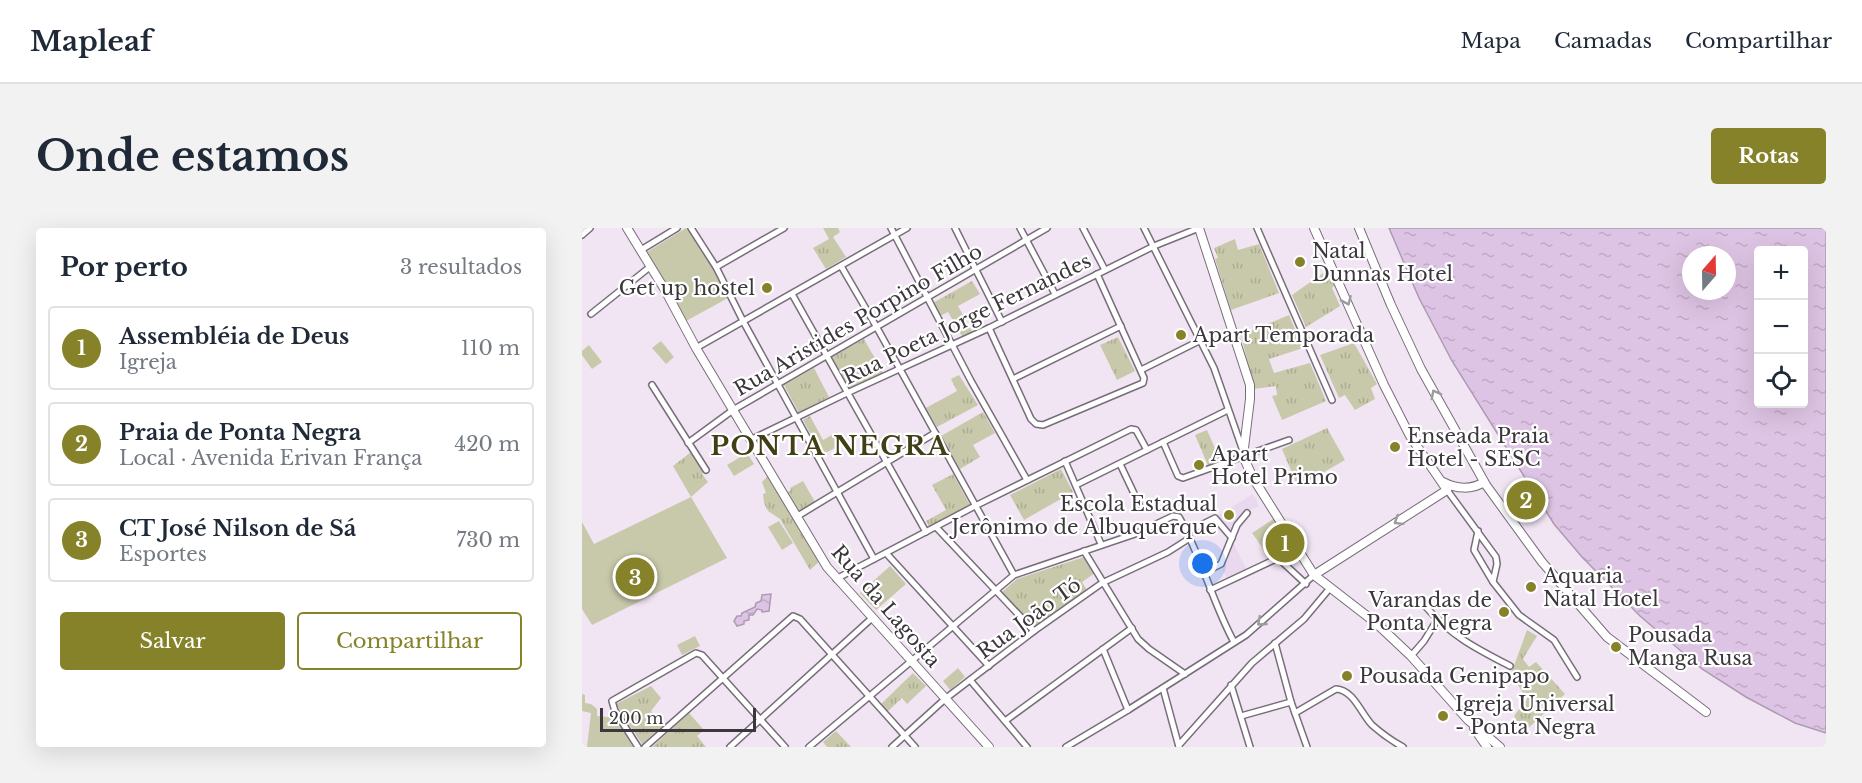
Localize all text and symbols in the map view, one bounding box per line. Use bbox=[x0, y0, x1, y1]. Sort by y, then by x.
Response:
text: Mapleaf bbox=[30, 24, 152, 59]
text: Mapa bbox=[1461, 28, 1521, 54]
text: Camadas bbox=[1554, 28, 1652, 54]
text: Compartilhar bbox=[1685, 28, 1832, 54]
button: Rotas bbox=[1711, 128, 1826, 184]
text: Onde estamos bbox=[36, 130, 349, 182]
street label: Rua Aristides Porpino Filho bbox=[730, 239, 986, 401]
place label: Natal Dunnas Hotel bbox=[1312, 239, 1453, 286]
north arrow bbox=[1682, 246, 1736, 300]
map controls bbox=[1754, 246, 1808, 408]
button: + bbox=[1754, 246, 1808, 300]
street label: Rua Poeta Jorge Fernandes bbox=[839, 248, 1095, 390]
text: Por perto bbox=[60, 251, 188, 283]
text: 3 resultados bbox=[400, 255, 522, 279]
marker: Natal Dunnas Hotel bbox=[1293, 255, 1307, 269]
place label: Get up hostel bbox=[619, 276, 755, 300]
marker: Get up hostel bbox=[760, 281, 774, 295]
one-way arrow bbox=[1340, 294, 1352, 305]
button: − bbox=[1754, 300, 1808, 354]
text: Assembléia de Deus bbox=[119, 323, 349, 350]
place label: Apart Temporada bbox=[1192, 323, 1375, 347]
marker: Apart Temporada bbox=[1174, 328, 1188, 342]
text: 1 bbox=[77, 336, 86, 360]
text: 110 m bbox=[461, 336, 520, 360]
text: Igreja bbox=[119, 350, 177, 374]
button: locate bbox=[1754, 354, 1808, 408]
one-way arrow bbox=[1431, 390, 1442, 401]
text: Praia de Ponta Negra bbox=[119, 419, 361, 446]
place label: Enseada Praia Hotel - SESC bbox=[1407, 424, 1550, 471]
district label: PONTA NEGRA bbox=[710, 430, 950, 462]
text: 2 bbox=[75, 432, 88, 456]
text: 420 m bbox=[455, 432, 520, 456]
marker: Enseada Praia Hotel - SESC bbox=[1388, 440, 1402, 454]
place label: Apart Hotel Primo bbox=[1210, 442, 1338, 489]
text: Local · Avenida Erivan França bbox=[119, 446, 422, 470]
marker: Apart Hotel Primo bbox=[1192, 458, 1206, 472]
pin: 2 bbox=[1506, 478, 1546, 522]
place label: Escola Estadual Jerônimo de Albuquerque bbox=[948, 492, 1217, 539]
marker: Escola Estadual Jerônimo de Albuquerque bbox=[1222, 508, 1236, 522]
one-way arrow bbox=[1394, 514, 1404, 526]
text: CT José Nilson de Sá bbox=[119, 515, 356, 542]
pin: 1 bbox=[1266, 520, 1304, 566]
text: 3 bbox=[75, 528, 88, 552]
text: 730 m bbox=[456, 528, 520, 552]
street label: Rua da Lagosta bbox=[826, 540, 946, 673]
text: Esportes bbox=[119, 542, 207, 566]
your location bbox=[1188, 549, 1217, 578]
pin: 3 bbox=[616, 554, 654, 600]
place label: Aquaria Natal Hotel bbox=[1542, 564, 1659, 611]
street label: Rua João Tó bbox=[972, 572, 1086, 664]
marker: Aquaria Natal Hotel bbox=[1524, 580, 1538, 594]
place label: Varandas de Ponta Negra bbox=[1366, 588, 1493, 635]
marker: Varandas de Ponta Negra bbox=[1497, 605, 1511, 619]
button: Salvar bbox=[60, 612, 285, 670]
button: Compartilhar bbox=[297, 612, 522, 670]
one-way arrow bbox=[1257, 615, 1268, 626]
place label: Pousada Manga Rusa bbox=[1628, 623, 1753, 670]
marker: Pousada Manga Rusa bbox=[1609, 640, 1623, 654]
place label: Pousada Genipapo bbox=[1359, 664, 1550, 688]
marker: Pousada Genipapo bbox=[1340, 669, 1354, 683]
place label: Igreja Universal - Ponta Negra bbox=[1455, 692, 1615, 739]
scale bar bbox=[600, 705, 756, 732]
text: 200 m bbox=[609, 708, 663, 728]
marker: Igreja Universal - Ponta Negra bbox=[1436, 709, 1450, 723]

